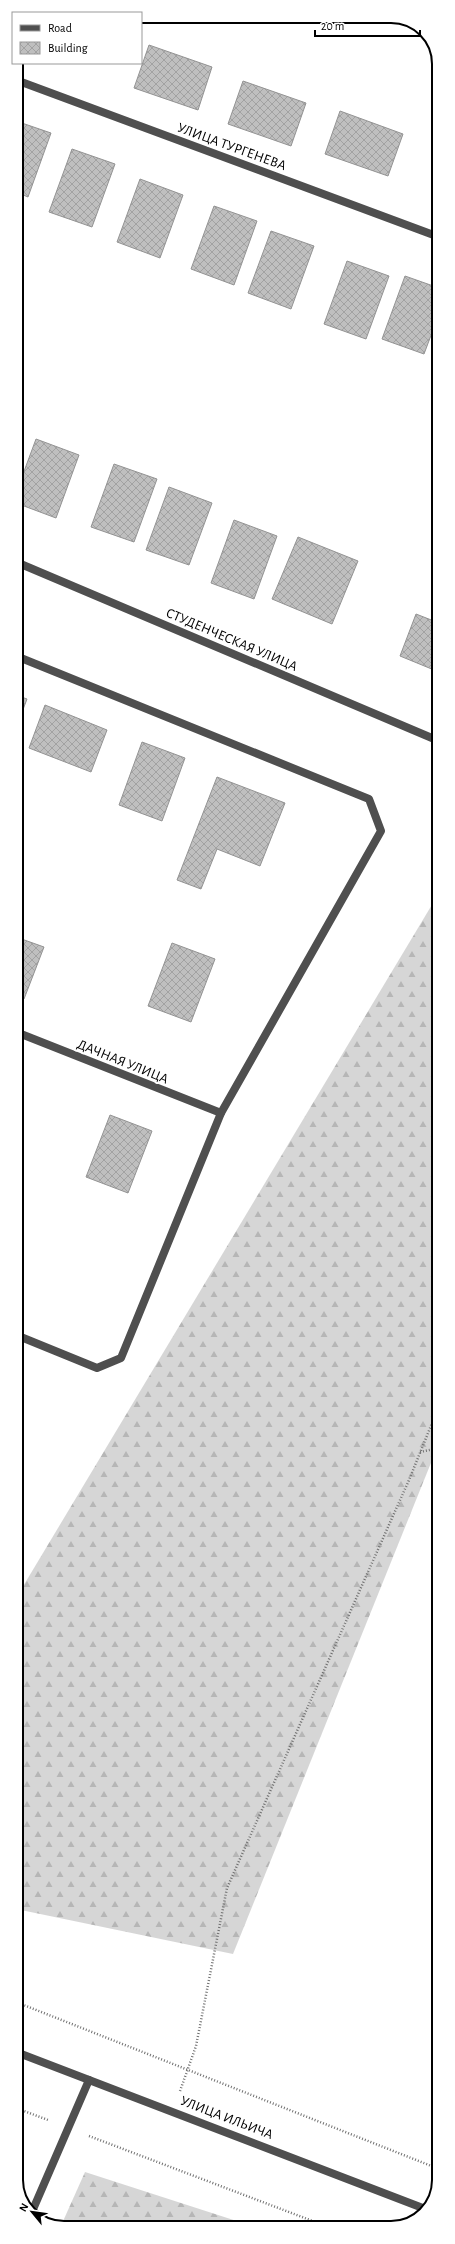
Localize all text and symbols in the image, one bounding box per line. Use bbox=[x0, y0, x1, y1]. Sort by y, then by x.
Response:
legend bbox=[12, 12, 142, 64]
scale bar bbox=[315, 12, 420, 38]
text: 20 m bbox=[321, 20, 344, 32]
text: Road bbox=[48, 22, 72, 34]
text: Building bbox=[48, 42, 88, 54]
street label: УЛИЦА ТУРГЕНЕВА bbox=[175, 121, 288, 173]
street label: СТУДЕНЧЕСКАЯ УЛИЦА bbox=[164, 606, 299, 674]
street label: ДАЧНАЯ УЛИЦА bbox=[75, 1037, 170, 1087]
street label: УЛИЦА ИЛЬИЧА bbox=[178, 2094, 275, 2142]
north arrow bbox=[12, 2192, 52, 2232]
text: N bbox=[17, 2201, 30, 2213]

